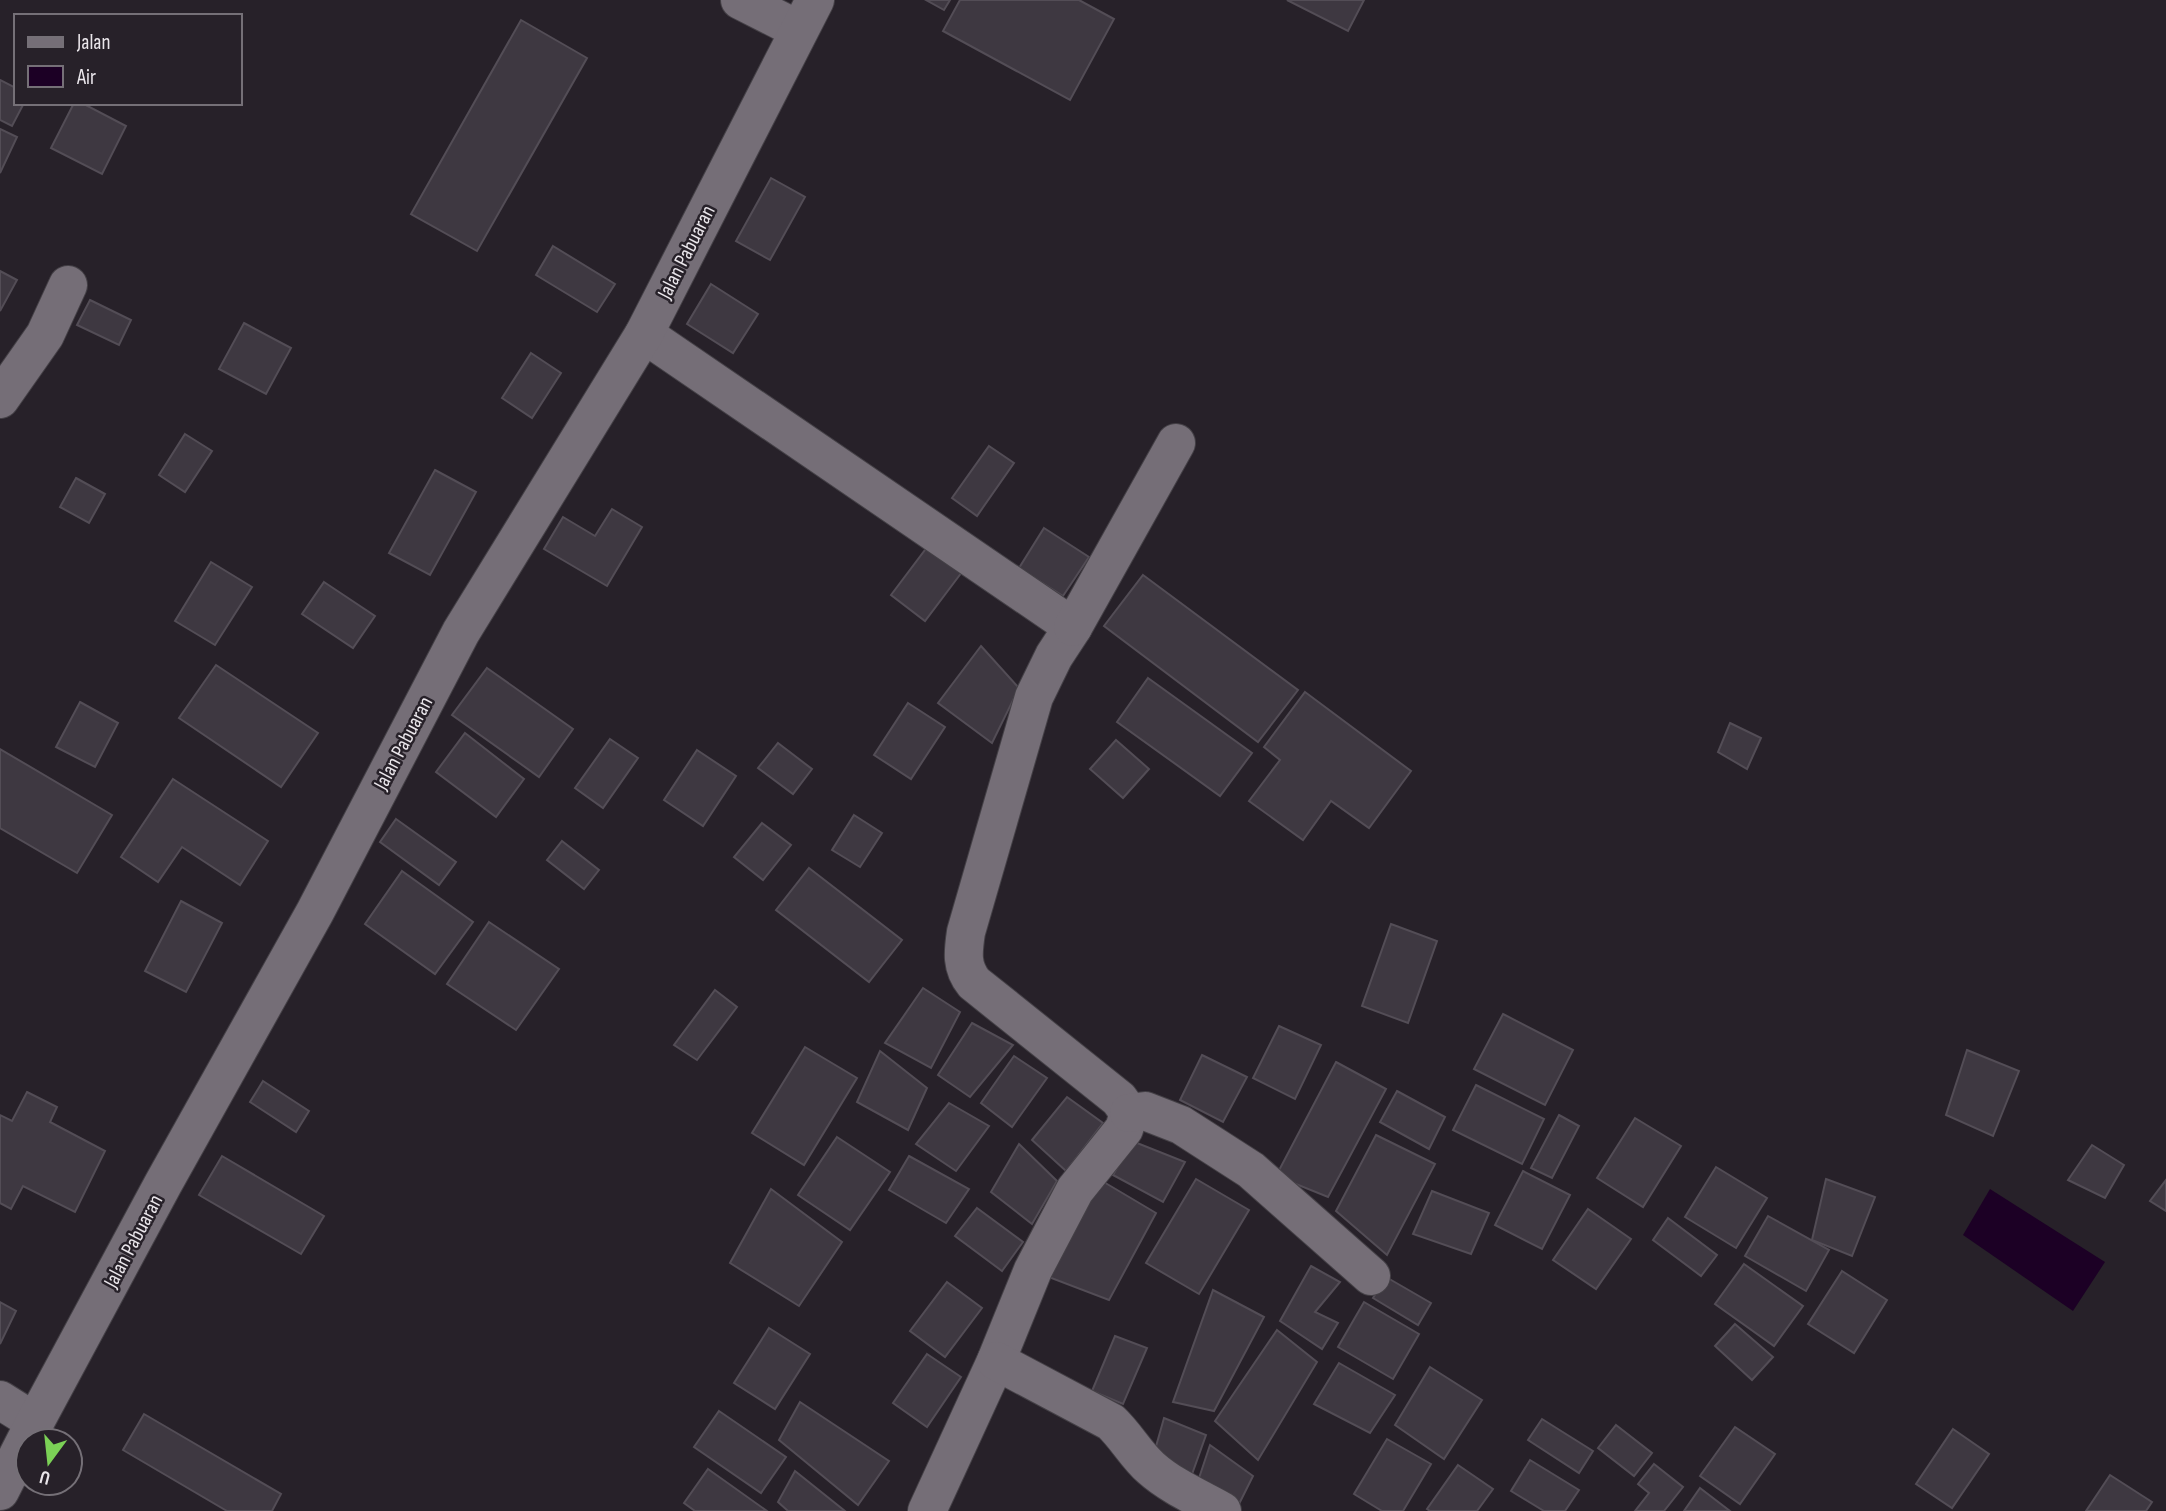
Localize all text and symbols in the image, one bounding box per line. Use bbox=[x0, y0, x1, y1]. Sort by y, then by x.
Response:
legend bbox=[14, 14, 242, 105]
text: Jalan bbox=[76, 30, 110, 55]
text: Air bbox=[76, 65, 96, 90]
street label: Jalan Pabuaran bbox=[652, 201, 721, 304]
street label: Jalan Pabuaran bbox=[368, 692, 438, 795]
street label: Jalan Pabuaran bbox=[98, 1190, 168, 1293]
north arrow bbox=[14, 1427, 84, 1497]
text: U bbox=[37, 1465, 53, 1489]

